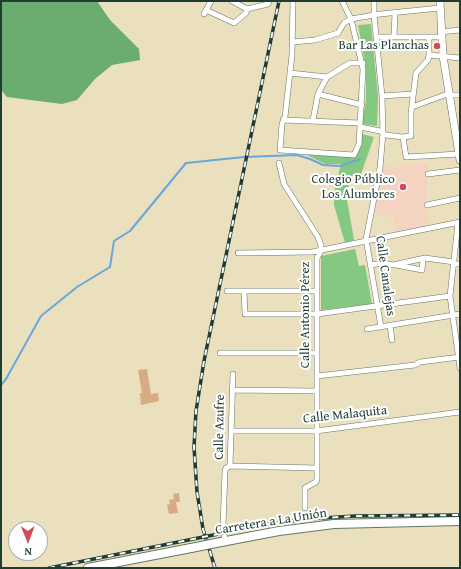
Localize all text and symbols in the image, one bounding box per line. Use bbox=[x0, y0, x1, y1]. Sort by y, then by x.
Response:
place label: Bar Las Planchas bbox=[339, 38, 429, 54]
marker: Bar Las Planchas bbox=[432, 41, 442, 51]
place label: Colegio Público Los Alumbres bbox=[311, 172, 395, 203]
marker: Colegio Público Los Alumbres bbox=[398, 182, 408, 192]
street label: Calle Canalejas bbox=[372, 235, 398, 317]
street label: Calle Antonio Pérez bbox=[298, 262, 314, 368]
street label: Calle Azufre bbox=[212, 394, 228, 460]
street label: Calle Malaquita bbox=[302, 403, 388, 427]
street label: Carretera a La Unión bbox=[214, 505, 328, 539]
north arrow bbox=[8, 521, 48, 561]
text: N bbox=[24, 544, 32, 560]

